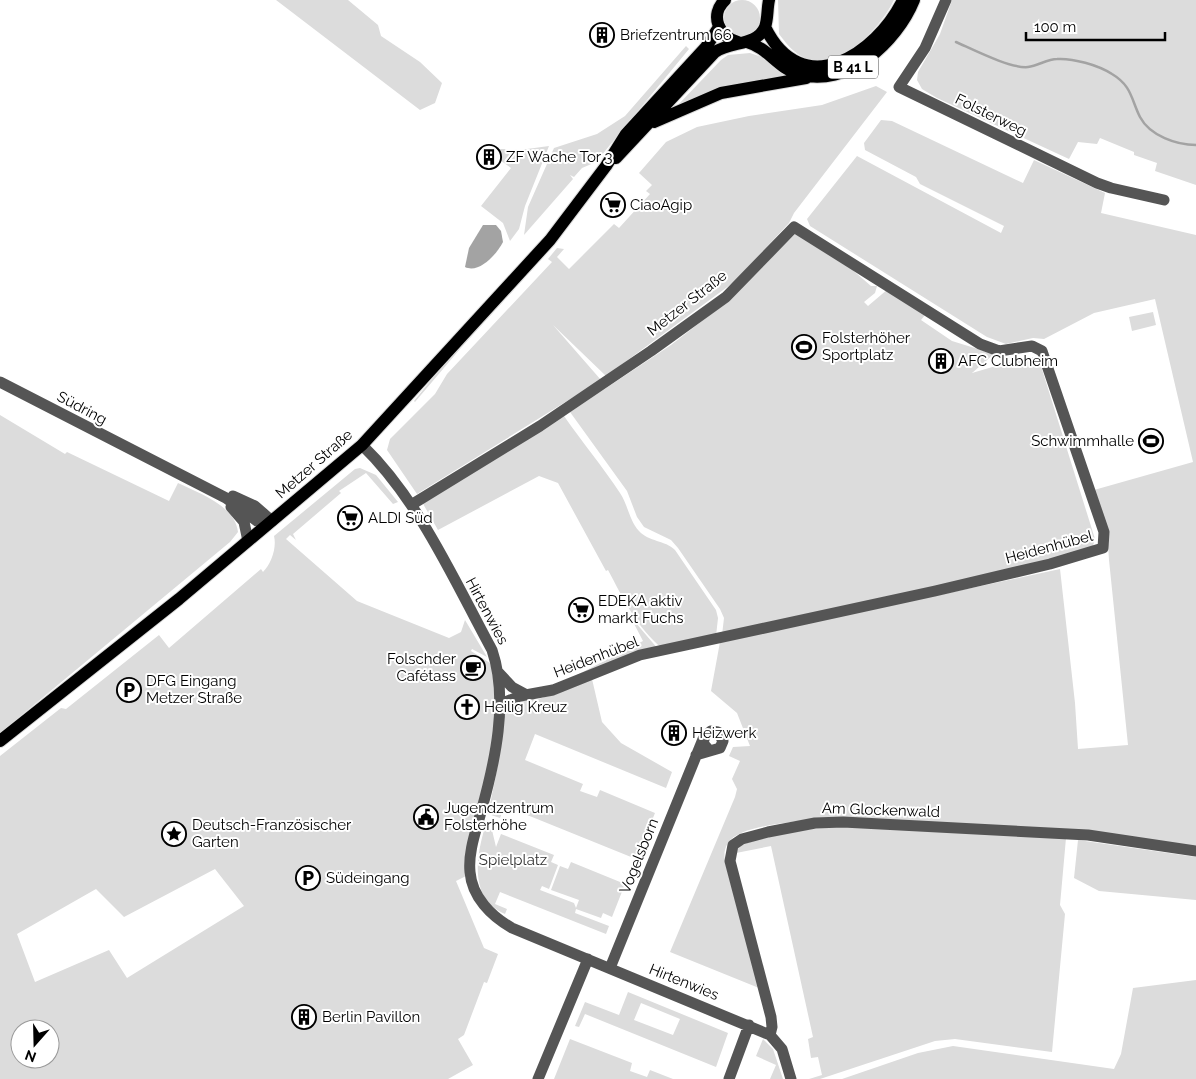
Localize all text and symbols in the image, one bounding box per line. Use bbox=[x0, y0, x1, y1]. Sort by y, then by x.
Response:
scale bar bbox=[1026, 10, 1165, 42]
text: 100 m bbox=[1034, 18, 1076, 36]
building icon: Briefzentrum 66 bbox=[589, 22, 615, 48]
place label: Briefzentrum 66 bbox=[620, 26, 732, 44]
road number: B 41 L bbox=[828, 56, 878, 78]
street label: Folsterweg bbox=[952, 90, 1030, 140]
building icon: ZF Wache Tor 3 bbox=[476, 144, 502, 170]
place label: ZF Wache Tor 3 bbox=[506, 148, 613, 166]
supermarket icon: CiaoAgip bbox=[600, 192, 626, 218]
place label: CiaoAgip bbox=[630, 196, 692, 214]
street label: Metzer Straße bbox=[644, 266, 731, 340]
place label: Folsterhöher Sportplatz bbox=[822, 329, 911, 364]
sports icon: Folsterhöher Sportplatz bbox=[791, 334, 817, 360]
building icon: AFC Clubheim bbox=[928, 348, 954, 374]
place label: AFC Clubheim bbox=[958, 352, 1058, 370]
street label: Südring bbox=[54, 387, 110, 429]
street label: Metzer Straße bbox=[272, 426, 356, 502]
sports icon: Schwimmhalle bbox=[1138, 428, 1164, 454]
place label: Schwimmhalle bbox=[1031, 432, 1134, 450]
supermarket icon: ALDI Süd bbox=[337, 505, 363, 531]
place label: ALDI Süd bbox=[368, 509, 433, 527]
street label: Heidenhübel bbox=[1003, 526, 1096, 567]
street label: Hirtenwies bbox=[462, 574, 512, 648]
place label: EDEKA aktiv markt Fuchs bbox=[598, 592, 684, 627]
supermarket icon: EDEKA aktiv markt Fuchs bbox=[568, 597, 594, 623]
street label: Heidenhübel bbox=[551, 632, 642, 681]
place label: Folschder Cafétass bbox=[387, 650, 457, 685]
cafe icon: Folschder Cafétass bbox=[460, 655, 486, 681]
place label: DFG Eingang Metzer Straße bbox=[146, 672, 242, 707]
parking icon: DFG Eingang Metzer Straße bbox=[116, 677, 142, 703]
church icon: Heilig Kreuz bbox=[454, 694, 480, 720]
place label: Heilig Kreuz bbox=[484, 698, 567, 716]
building icon: Heizwerk bbox=[661, 720, 687, 746]
place label: Heizwerk bbox=[692, 724, 756, 742]
place label: Jugendzentrum Folsterhöhe bbox=[444, 799, 554, 834]
street label: Am Glockenwald bbox=[822, 799, 940, 821]
public building icon: Jugendzentrum Folsterhöhe bbox=[413, 804, 439, 830]
place label: Deutsch-Französischer Garten bbox=[192, 816, 352, 851]
street label: Vogelsborn bbox=[616, 816, 662, 896]
place icon: Deutsch-Französischer Garten bbox=[161, 821, 187, 847]
park label: Spielplatz bbox=[479, 851, 547, 869]
parking icon: Südeingang bbox=[295, 865, 321, 891]
place label: Südeingang bbox=[326, 869, 410, 887]
street label: Hirtenwies bbox=[647, 960, 721, 1004]
building icon: Berlin Pavillon bbox=[291, 1004, 317, 1030]
place label: Berlin Pavillon bbox=[322, 1008, 420, 1026]
north arrow bbox=[10, 1019, 60, 1069]
text: N bbox=[23, 1047, 38, 1066]

